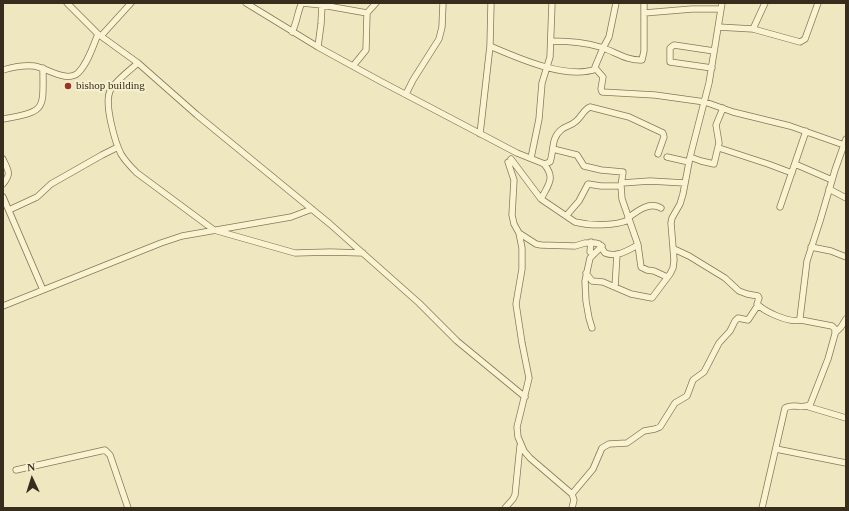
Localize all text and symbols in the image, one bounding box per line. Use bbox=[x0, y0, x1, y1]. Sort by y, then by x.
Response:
place label: bishop building bbox=[76, 79, 145, 93]
marker: bishop building bbox=[63, 81, 73, 91]
north arrow bbox=[12, 459, 52, 499]
text: N bbox=[27, 461, 36, 473]

